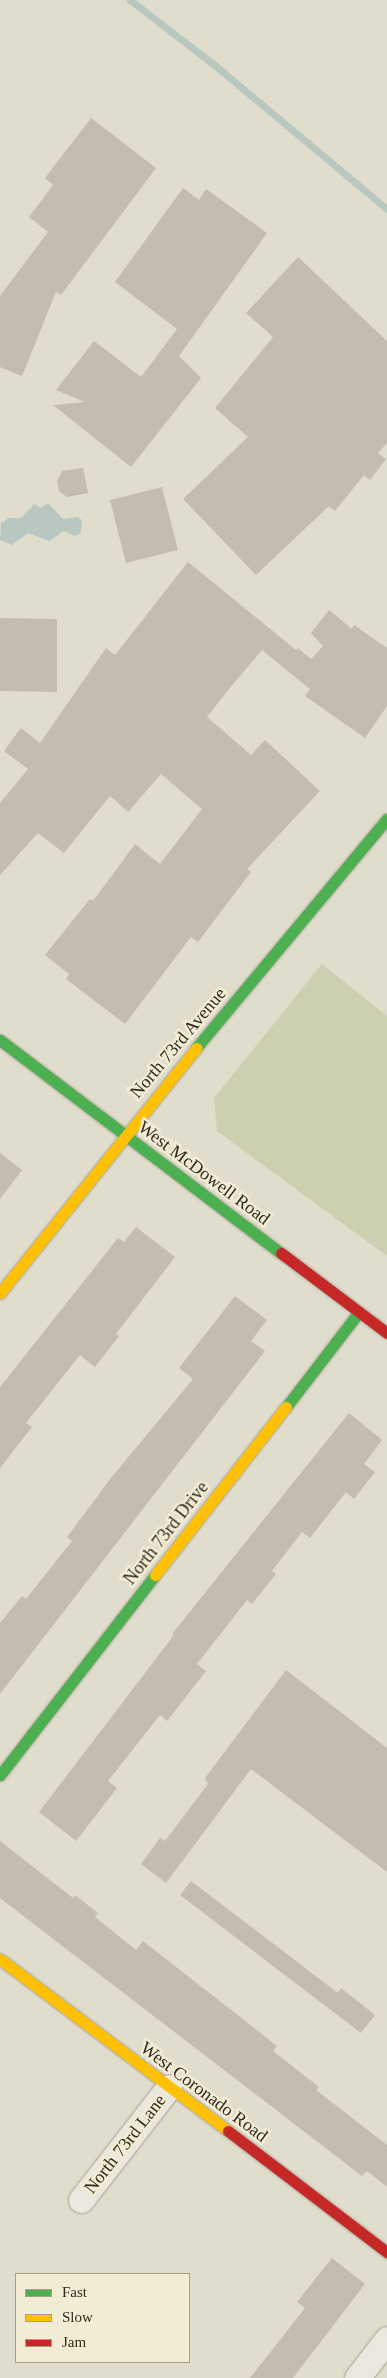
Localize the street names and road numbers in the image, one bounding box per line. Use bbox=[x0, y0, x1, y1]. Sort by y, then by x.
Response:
street label: North 73rd Avenue bbox=[125, 983, 231, 1103]
street label: West McDowell Road bbox=[134, 1116, 274, 1230]
street label: North 73rd Drive bbox=[119, 1477, 213, 1589]
street label: West Coronado Road bbox=[136, 2037, 272, 2147]
street label: North 73rd Lane bbox=[80, 2090, 170, 2198]

